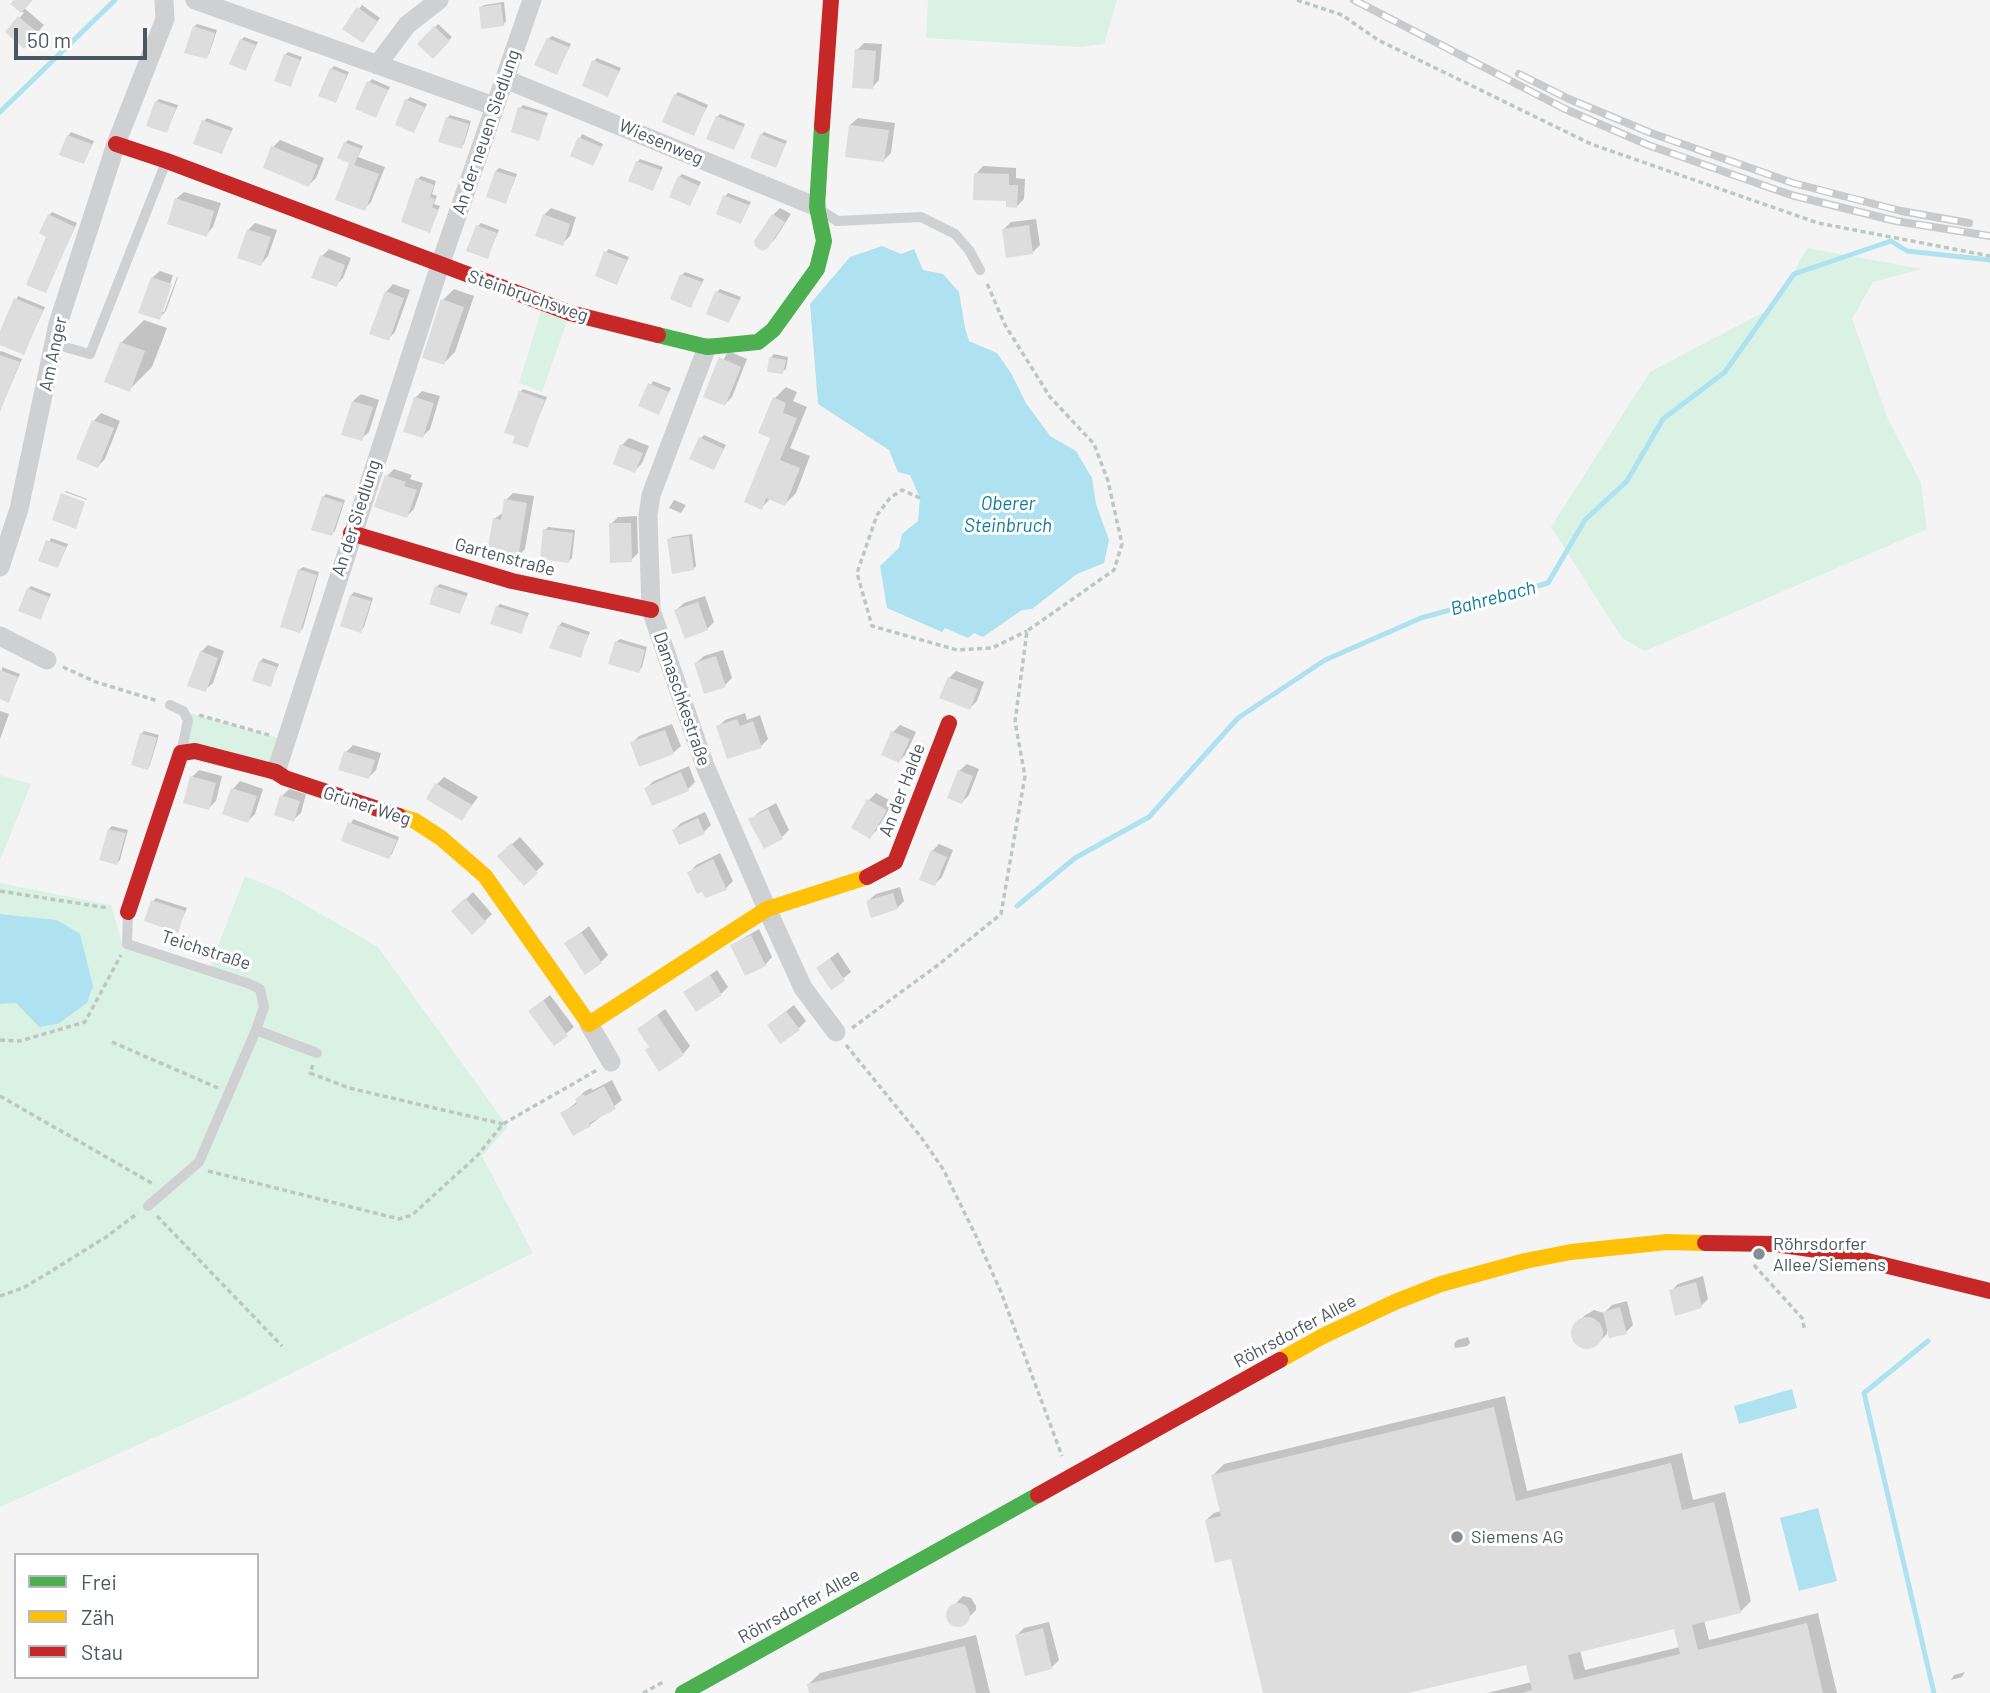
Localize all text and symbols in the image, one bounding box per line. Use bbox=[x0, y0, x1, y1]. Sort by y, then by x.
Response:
scale bar bbox=[18, 14, 150, 58]
text: 50 m bbox=[27, 27, 71, 52]
street label: An der neuen Siedlung bbox=[448, 47, 524, 217]
street label: Wiesenweg bbox=[616, 115, 706, 169]
street label: Steinbruchsweg bbox=[465, 265, 591, 327]
street label: Am Anger bbox=[35, 315, 71, 393]
street label: An der Siedlung bbox=[327, 457, 385, 579]
water label: Oberer Steinbruch bbox=[964, 493, 1052, 537]
street label: Gartenstraße bbox=[452, 533, 558, 581]
water label: Bahrebach bbox=[1448, 576, 1538, 620]
street label: Damaschkestraße bbox=[649, 629, 715, 769]
street label: An der Halde bbox=[874, 740, 930, 840]
street label: Grüner Weg bbox=[321, 782, 413, 830]
street label: Teichstraße bbox=[159, 925, 253, 975]
place label: Röhrsdorfer Allee/Siemens bbox=[1773, 1233, 1886, 1276]
marker: Röhrsdorfer Allee/Siemens bbox=[1751, 1246, 1767, 1262]
street label: Röhrsdorfer Allee bbox=[1230, 1290, 1360, 1372]
place label: Siemens AG bbox=[1471, 1526, 1564, 1548]
marker: Siemens AG bbox=[1449, 1529, 1465, 1545]
legend bbox=[14, 1553, 259, 1679]
street label: Röhrsdorfer Allee bbox=[734, 1564, 864, 1648]
text: Frei bbox=[81, 1569, 117, 1594]
text: Zäh bbox=[81, 1604, 115, 1629]
text: Stau bbox=[81, 1639, 123, 1664]

